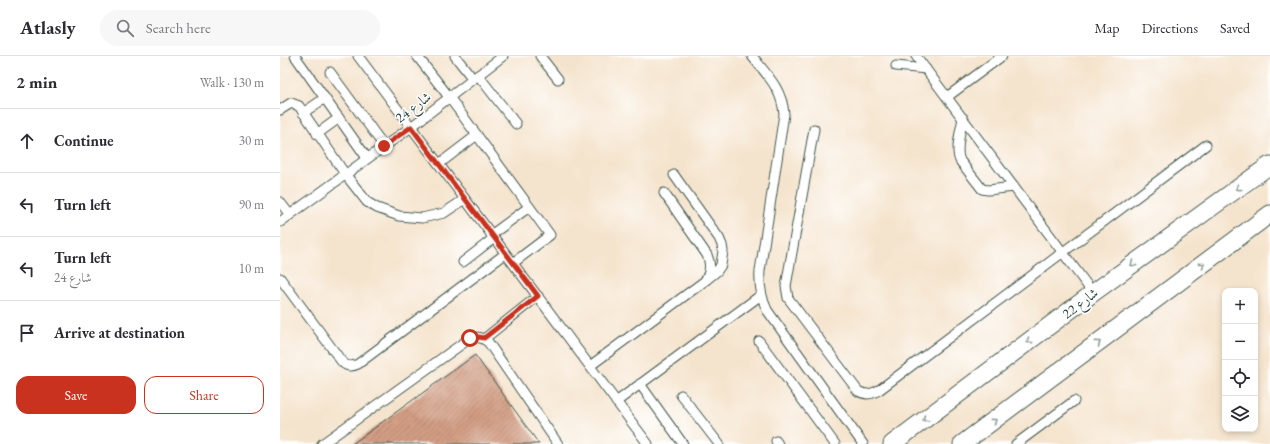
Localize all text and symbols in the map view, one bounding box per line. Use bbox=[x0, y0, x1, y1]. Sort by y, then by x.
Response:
search box bbox=[100, 10, 380, 46]
text: Atlasly bbox=[20, 15, 76, 40]
icon: search bbox=[114, 17, 136, 39]
text: Search here bbox=[146, 18, 211, 37]
text: Map bbox=[1094, 19, 1120, 37]
text: Directions bbox=[1142, 19, 1198, 37]
text: Saved bbox=[1220, 19, 1250, 37]
text: 2 min bbox=[16, 71, 57, 93]
text: Walk · 130 m bbox=[200, 74, 264, 91]
street label: شارع 24 bbox=[391, 88, 436, 129]
icon: ahead bbox=[16, 130, 38, 152]
text: Continue bbox=[54, 131, 114, 150]
text: 30 m bbox=[239, 132, 264, 149]
route end bbox=[375, 137, 393, 155]
one-way arrow bbox=[1236, 183, 1243, 190]
icon: left bbox=[16, 194, 38, 216]
text: Turn left bbox=[54, 195, 111, 214]
text: 90 m bbox=[239, 196, 264, 213]
text: Turn left bbox=[54, 248, 111, 267]
icon: left bbox=[16, 258, 38, 280]
one-way arrow bbox=[1130, 259, 1137, 267]
text: 10 m bbox=[239, 260, 264, 277]
one-way arrow bbox=[1197, 263, 1204, 270]
text: شارع 24 bbox=[54, 269, 92, 286]
street label: شارع 22 bbox=[1058, 284, 1103, 325]
map controls bbox=[1222, 288, 1258, 432]
button: + bbox=[1222, 288, 1258, 324]
icon: arrive bbox=[16, 322, 38, 344]
text: Arrive at destination bbox=[54, 323, 185, 342]
button: − bbox=[1222, 324, 1258, 360]
route start bbox=[461, 329, 479, 347]
one-way arrow bbox=[1026, 336, 1033, 343]
one-way arrow bbox=[1093, 341, 1100, 348]
button: locate bbox=[1222, 360, 1258, 396]
button: Save bbox=[16, 376, 136, 414]
button: Share bbox=[144, 376, 264, 414]
button: layers bbox=[1222, 396, 1258, 432]
one-way arrow bbox=[922, 414, 929, 421]
one-way arrow bbox=[989, 418, 996, 425]

